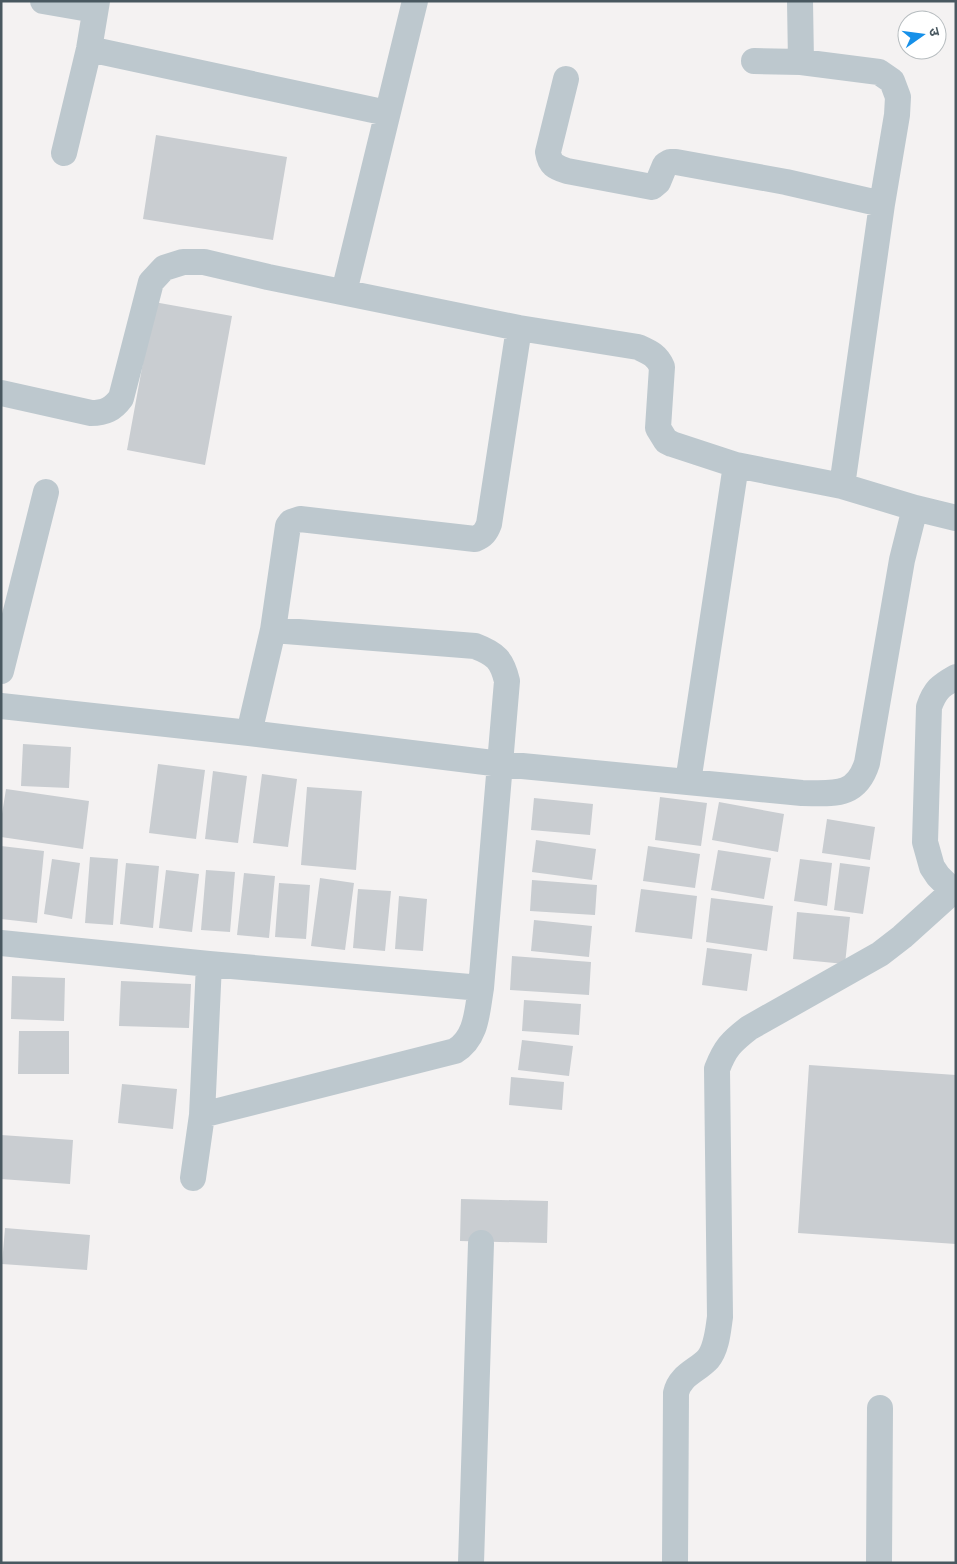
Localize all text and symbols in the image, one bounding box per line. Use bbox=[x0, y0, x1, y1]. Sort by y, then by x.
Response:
north arrow bbox=[897, 10, 947, 60]
text: उ bbox=[925, 25, 946, 39]

